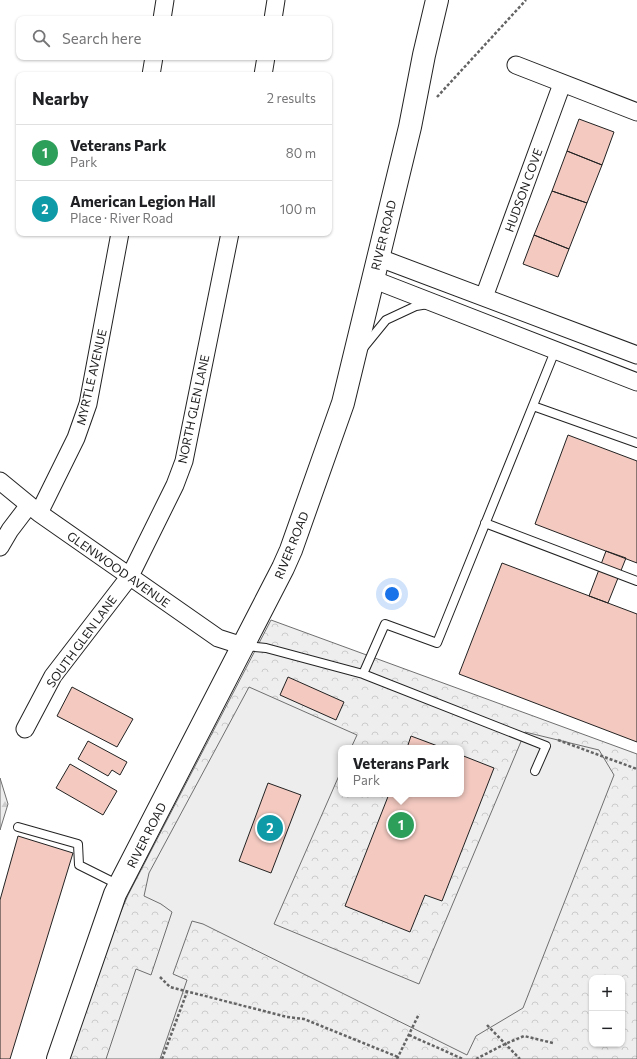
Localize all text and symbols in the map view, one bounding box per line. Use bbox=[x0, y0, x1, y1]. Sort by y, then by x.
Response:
search box bbox=[16, 16, 332, 60]
icon: search bbox=[30, 27, 52, 49]
text: Search here bbox=[62, 29, 141, 47]
text: Nearby bbox=[32, 88, 89, 109]
text: 2 results bbox=[267, 90, 316, 106]
text: Veterans Park bbox=[70, 136, 167, 154]
text: 1 bbox=[42, 145, 48, 161]
text: 80 m bbox=[286, 145, 316, 161]
street label: HUDSON COVE bbox=[501, 146, 545, 234]
text: Park bbox=[70, 154, 97, 170]
text: American Legion Hall bbox=[70, 192, 216, 210]
street label: RIVER ROAD bbox=[368, 198, 398, 271]
text: 2 bbox=[41, 201, 49, 217]
text: 100 m bbox=[280, 201, 316, 217]
text: Place · River Road bbox=[70, 210, 173, 226]
street label: MYRTLE AVENUE bbox=[73, 328, 109, 426]
street label: NORTH GLEN LANE bbox=[175, 353, 211, 465]
street label: RIVER ROAD bbox=[271, 509, 311, 581]
street label: GLENWOOD AVENUE bbox=[65, 528, 173, 610]
your location bbox=[382, 584, 402, 604]
street label: SOUTH GLEN LANE bbox=[43, 592, 119, 690]
popup bbox=[338, 745, 464, 797]
text: Veterans Park bbox=[353, 754, 449, 772]
text: Park bbox=[353, 772, 380, 788]
street label: RIVER ROAD bbox=[124, 800, 169, 870]
pin: 1 bbox=[388, 810, 414, 840]
pin: 2 bbox=[257, 813, 283, 843]
map controls bbox=[589, 975, 625, 1047]
button: + bbox=[589, 975, 625, 1011]
button: − bbox=[589, 1011, 625, 1047]

